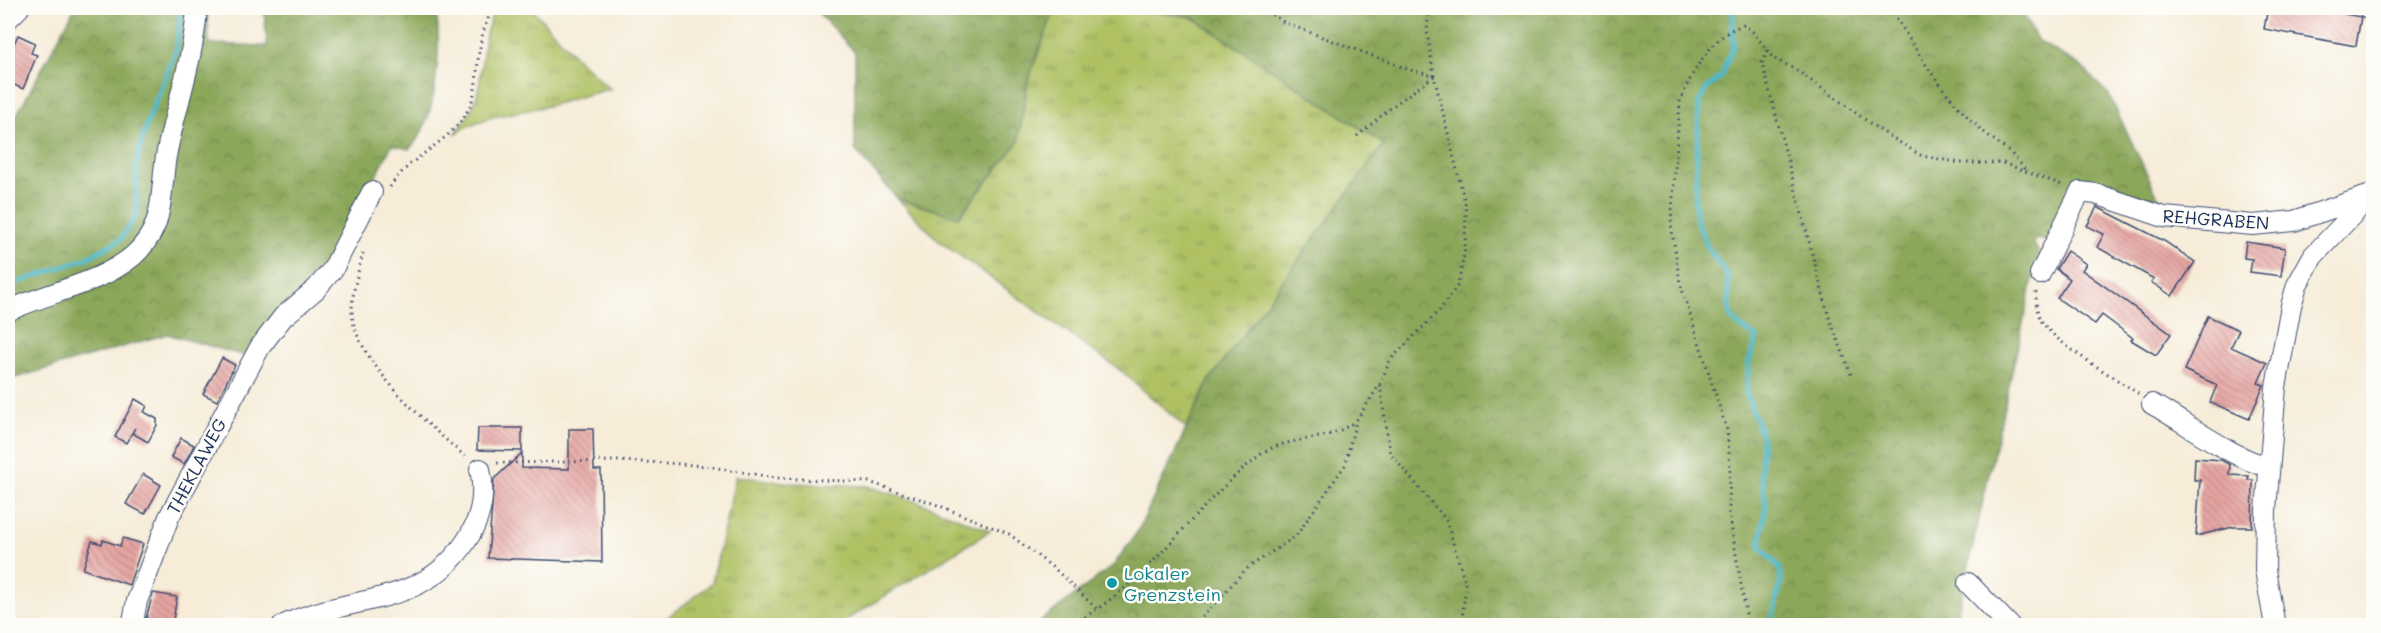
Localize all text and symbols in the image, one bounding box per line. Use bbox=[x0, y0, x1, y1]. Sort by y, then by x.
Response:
street label: REHGRABEN bbox=[2162, 203, 2270, 235]
street label: THEKLAWEG bbox=[161, 414, 231, 518]
place label: Lokaler Grenzstein bbox=[1124, 561, 1221, 606]
marker: Lokaler Grenzstein bbox=[1105, 576, 1119, 590]

